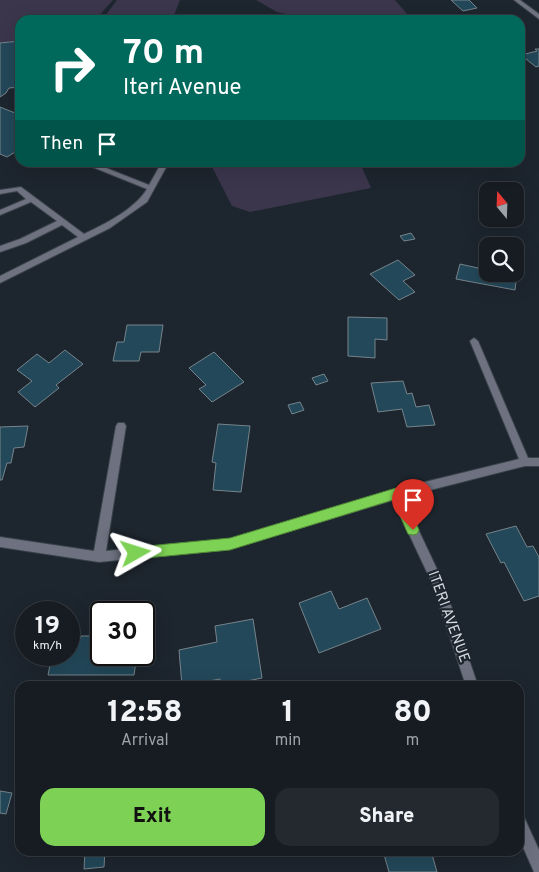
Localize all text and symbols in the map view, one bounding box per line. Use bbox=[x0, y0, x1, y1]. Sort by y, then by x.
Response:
text: 70 m bbox=[123, 32, 204, 76]
icon: right bbox=[40, 35, 105, 100]
text: Iteri Avenue bbox=[123, 75, 241, 102]
icon: arrive bbox=[93, 130, 121, 158]
text: Then bbox=[40, 132, 83, 156]
north arrow bbox=[479, 182, 524, 228]
map controls bbox=[479, 182, 524, 282]
button: search bbox=[479, 237, 524, 282]
pin bbox=[392, 479, 434, 530]
icon: arrive bbox=[399, 486, 427, 514]
position arrow bbox=[109, 526, 161, 578]
street label: ITERI AVENUE bbox=[423, 569, 473, 665]
speed limit sign: 30 bbox=[90, 601, 155, 666]
text: 19 bbox=[35, 611, 60, 643]
text: km/h bbox=[33, 638, 62, 654]
text: 12:58 bbox=[107, 695, 183, 732]
text: 1 bbox=[282, 695, 294, 732]
text: 80 bbox=[393, 695, 432, 732]
text: Arrival bbox=[121, 731, 169, 751]
text: min bbox=[275, 731, 301, 751]
text: m bbox=[406, 731, 419, 751]
button: Exit bbox=[40, 788, 265, 846]
button: Share bbox=[275, 788, 499, 846]

